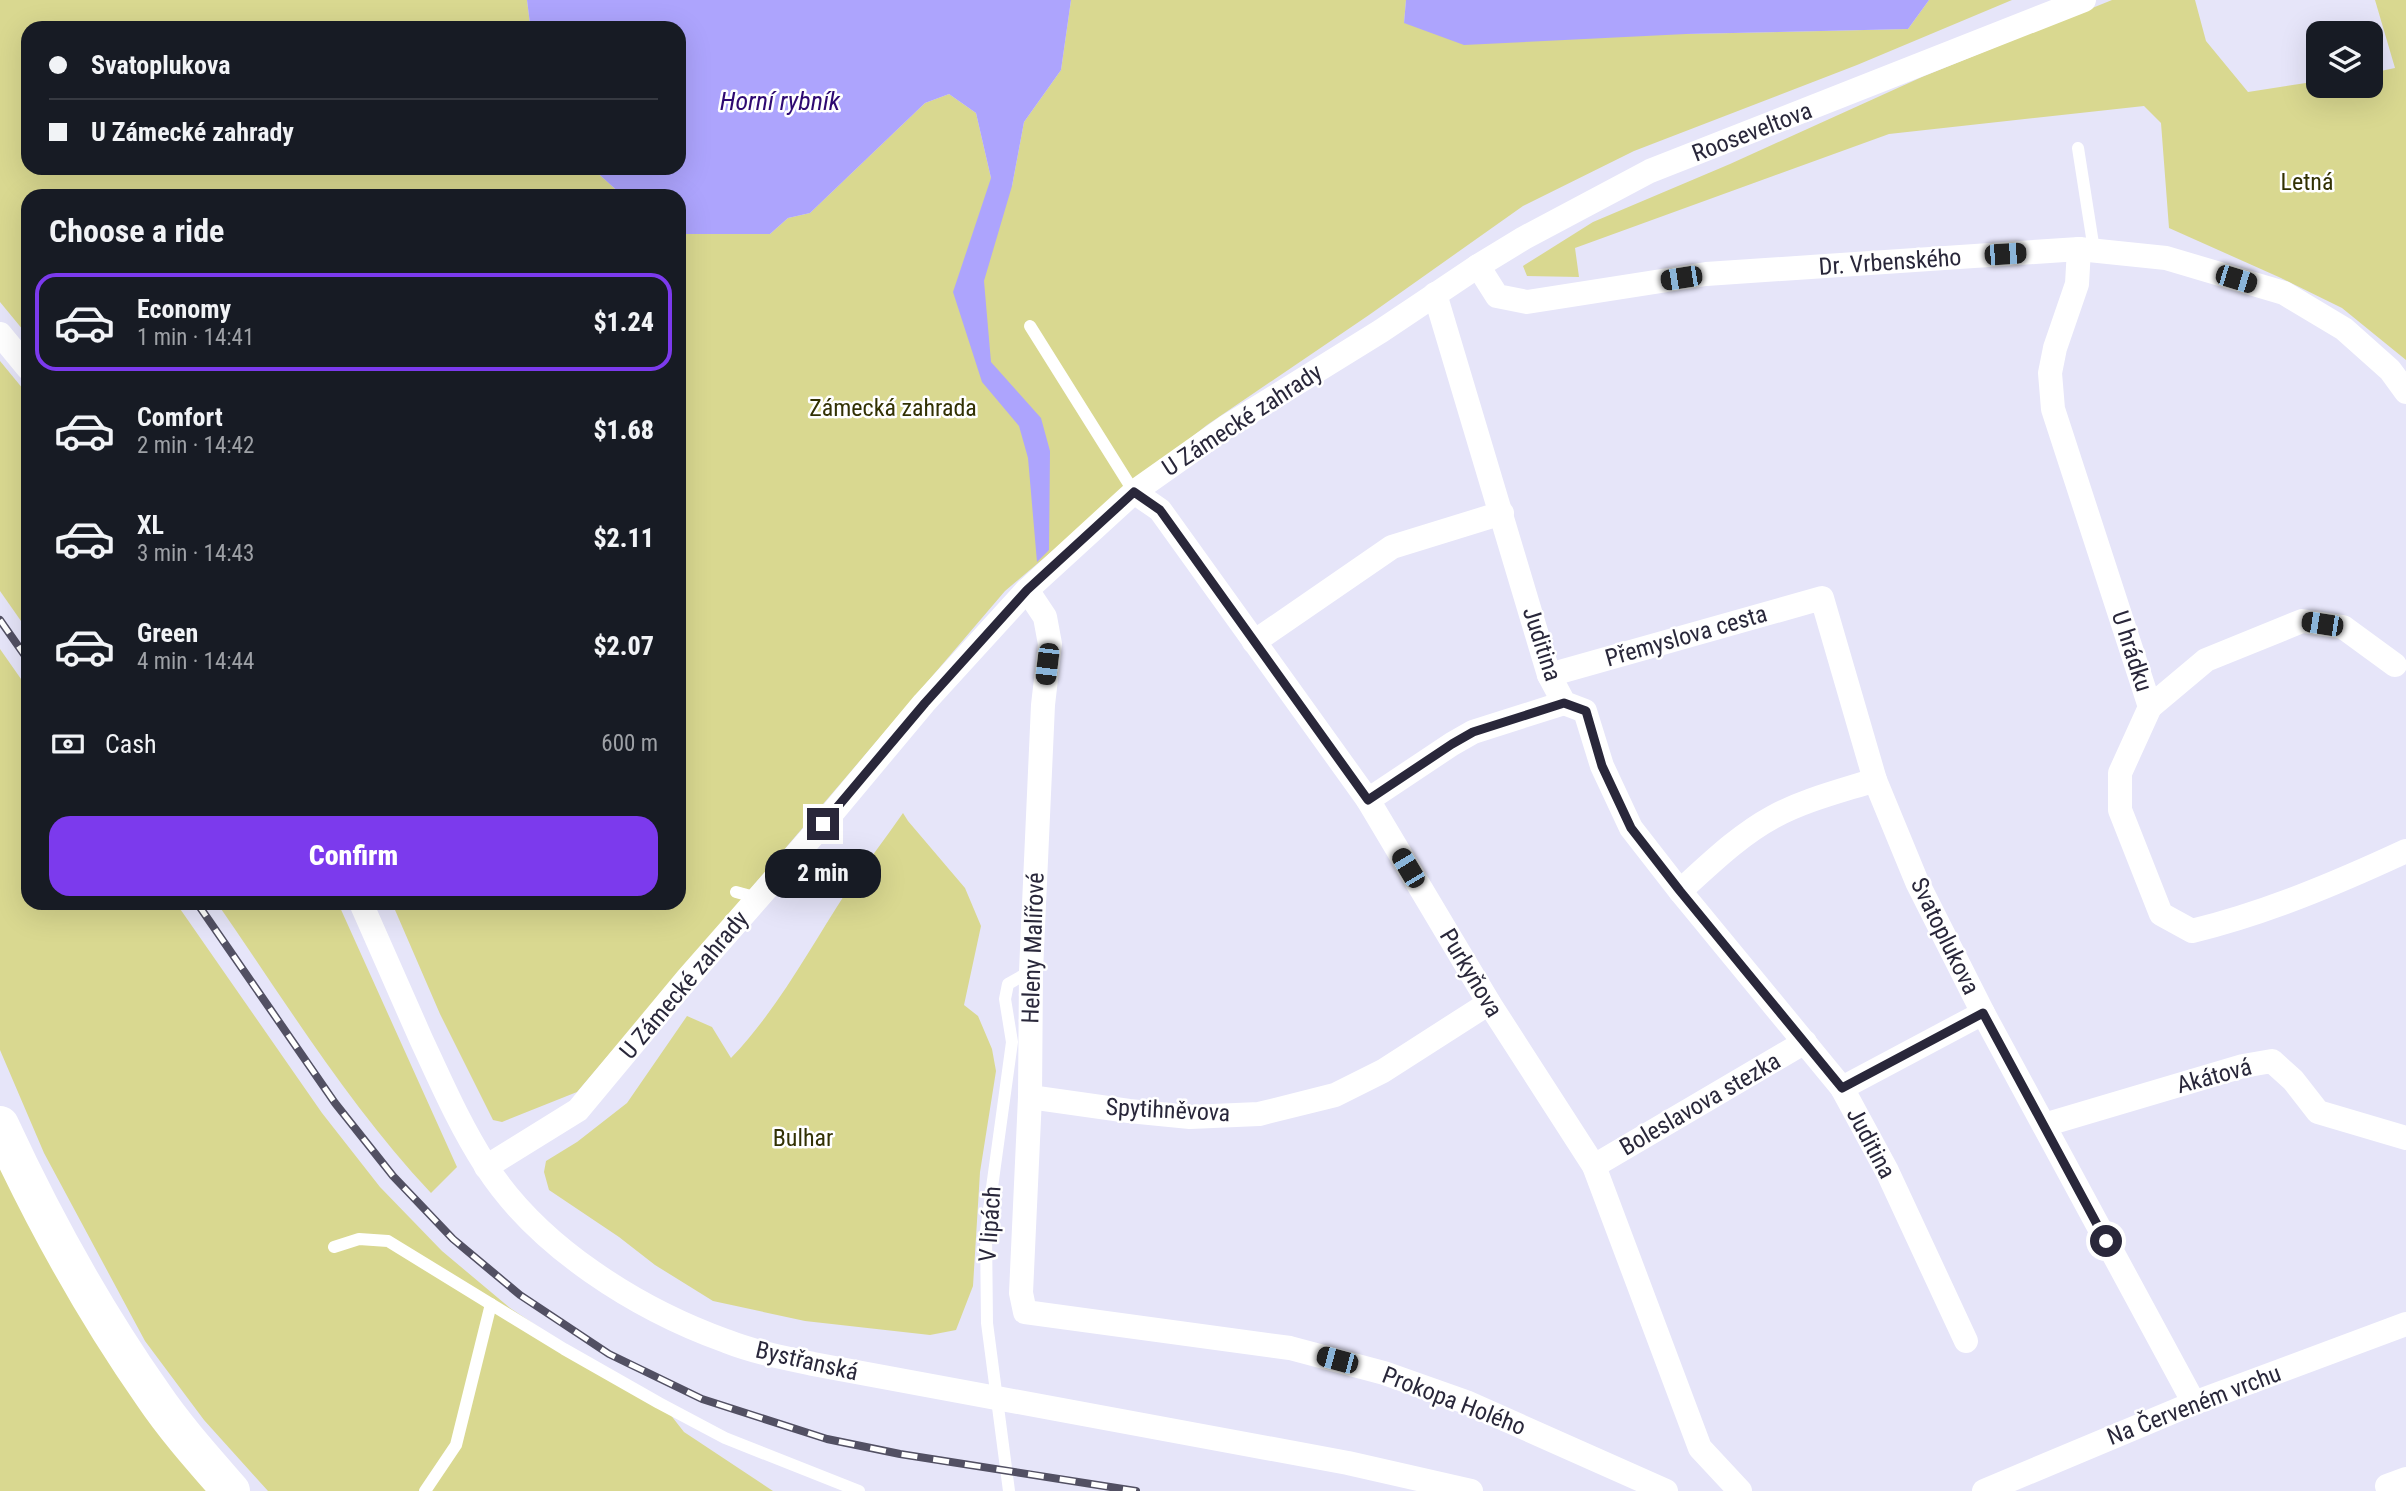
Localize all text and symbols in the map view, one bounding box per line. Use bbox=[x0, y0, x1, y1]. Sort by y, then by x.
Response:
map controls bbox=[2306, 21, 2383, 98]
button: layers bbox=[2306, 21, 2383, 98]
text: Svatoplukova bbox=[91, 50, 230, 80]
water label: Horní rybník bbox=[720, 86, 841, 116]
street label: Rooseveltova bbox=[1688, 96, 1816, 168]
text: U Zámecké zahrady bbox=[91, 117, 294, 147]
park label: Letná bbox=[2281, 168, 2333, 196]
text: Choose a ride bbox=[49, 212, 224, 250]
car bbox=[1984, 242, 2027, 266]
street label: Dr. Vrbenského bbox=[1818, 243, 1962, 281]
car bbox=[2213, 263, 2260, 295]
car bbox=[1659, 264, 1704, 292]
icon: car bbox=[53, 291, 116, 354]
text: Economy bbox=[137, 294, 231, 324]
text: $1.24 bbox=[593, 307, 654, 337]
text: 1 min · 14:41 bbox=[137, 324, 254, 351]
street label: U Zámecké zahrady bbox=[1157, 358, 1327, 482]
park label: Zámecká zahrada bbox=[809, 394, 977, 422]
icon: car bbox=[53, 399, 116, 462]
text: Comfort bbox=[137, 402, 223, 432]
text: $1.68 bbox=[593, 415, 654, 445]
text: 2 min · 14:42 bbox=[137, 432, 254, 459]
icon: car bbox=[53, 507, 116, 570]
text: XL bbox=[137, 510, 164, 540]
text: $2.11 bbox=[593, 523, 654, 553]
text: 3 min · 14:43 bbox=[137, 540, 254, 567]
street label: Přemyslova cesta bbox=[1602, 600, 1770, 672]
street label: Juditina bbox=[1517, 603, 1567, 685]
street label: U hrádku bbox=[2106, 607, 2158, 695]
car bbox=[2300, 610, 2345, 638]
icon: car bbox=[53, 615, 116, 678]
text: Green bbox=[137, 618, 198, 648]
text: $2.07 bbox=[593, 631, 654, 661]
car bbox=[1035, 642, 1060, 686]
text: 4 min · 14:44 bbox=[137, 648, 254, 675]
icon: cash bbox=[49, 725, 87, 763]
text: Cash bbox=[105, 729, 157, 759]
text: 600 m bbox=[601, 730, 658, 757]
route end bbox=[807, 808, 839, 840]
button: Confirm bbox=[49, 816, 658, 896]
car bbox=[1389, 845, 1428, 891]
callout: 2 min bbox=[765, 848, 881, 898]
text: 2 min bbox=[797, 860, 849, 887]
street label: Heleny Malířové bbox=[1016, 872, 1050, 1024]
street label: Svatoplukova bbox=[1905, 873, 1985, 999]
street label: U Zámecké zahrady bbox=[614, 905, 754, 1065]
street label: Purkyňova bbox=[1434, 924, 1508, 1022]
street label: Boleslavova stezka bbox=[1615, 1047, 1785, 1161]
street label: Akátová bbox=[2173, 1053, 2255, 1099]
street label: Spytihněvova bbox=[1105, 1093, 1231, 1127]
street label: Juditina bbox=[1841, 1103, 1901, 1183]
park label: Bulhar bbox=[773, 1124, 833, 1152]
street label: V lipách bbox=[973, 1185, 1007, 1263]
route start bbox=[2090, 1225, 2122, 1257]
street label: Bystřanská bbox=[753, 1336, 861, 1386]
car bbox=[1314, 1344, 1361, 1376]
street label: Na Červeném vrchu bbox=[2103, 1358, 2285, 1451]
street label: Prokopa Holého bbox=[1378, 1361, 1530, 1441]

